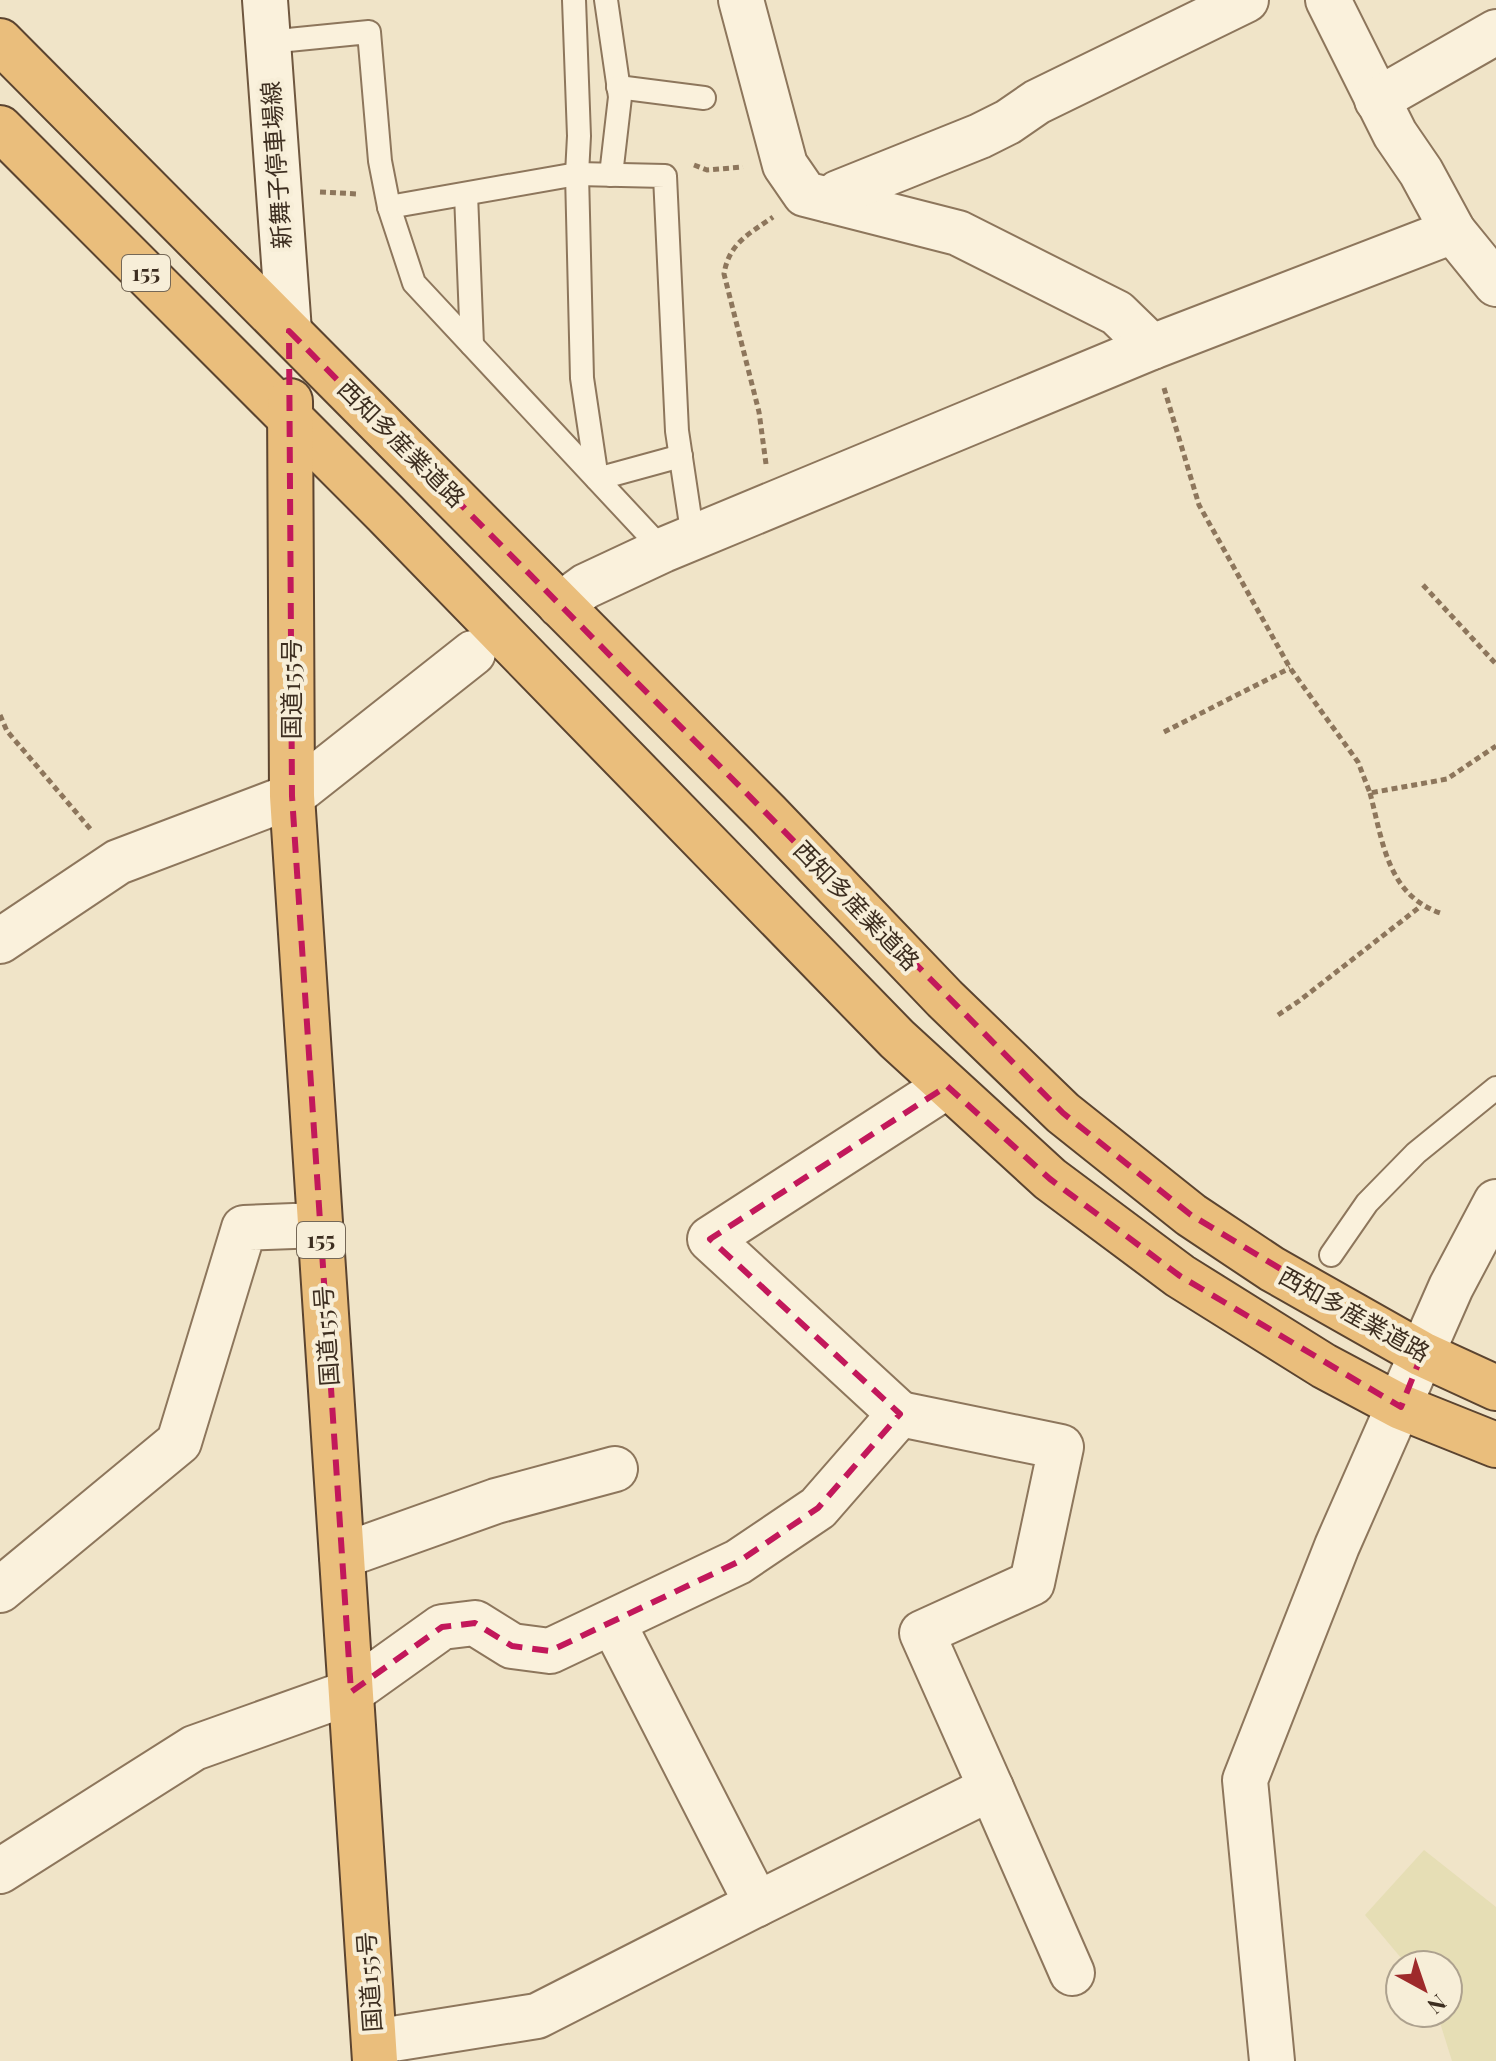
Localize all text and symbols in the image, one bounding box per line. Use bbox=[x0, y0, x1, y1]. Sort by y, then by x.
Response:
street label: 新舞子停車場線 bbox=[253, 80, 297, 250]
road number: 155 bbox=[122, 255, 170, 291]
street label: 西知多産業道路 bbox=[332, 372, 473, 513]
street label: 国道155号 bbox=[274, 639, 306, 739]
street label: 西知多産業道路 bbox=[788, 833, 927, 976]
road number: 155 bbox=[297, 1222, 345, 1258]
street label: 西知多産業道路 bbox=[1274, 1259, 1436, 1368]
street label: 国道155号 bbox=[306, 1285, 344, 1387]
street label: 国道155号 bbox=[349, 1931, 387, 2033]
north arrow bbox=[1384, 1949, 1464, 2029]
text: N bbox=[1422, 1988, 1453, 2022]

